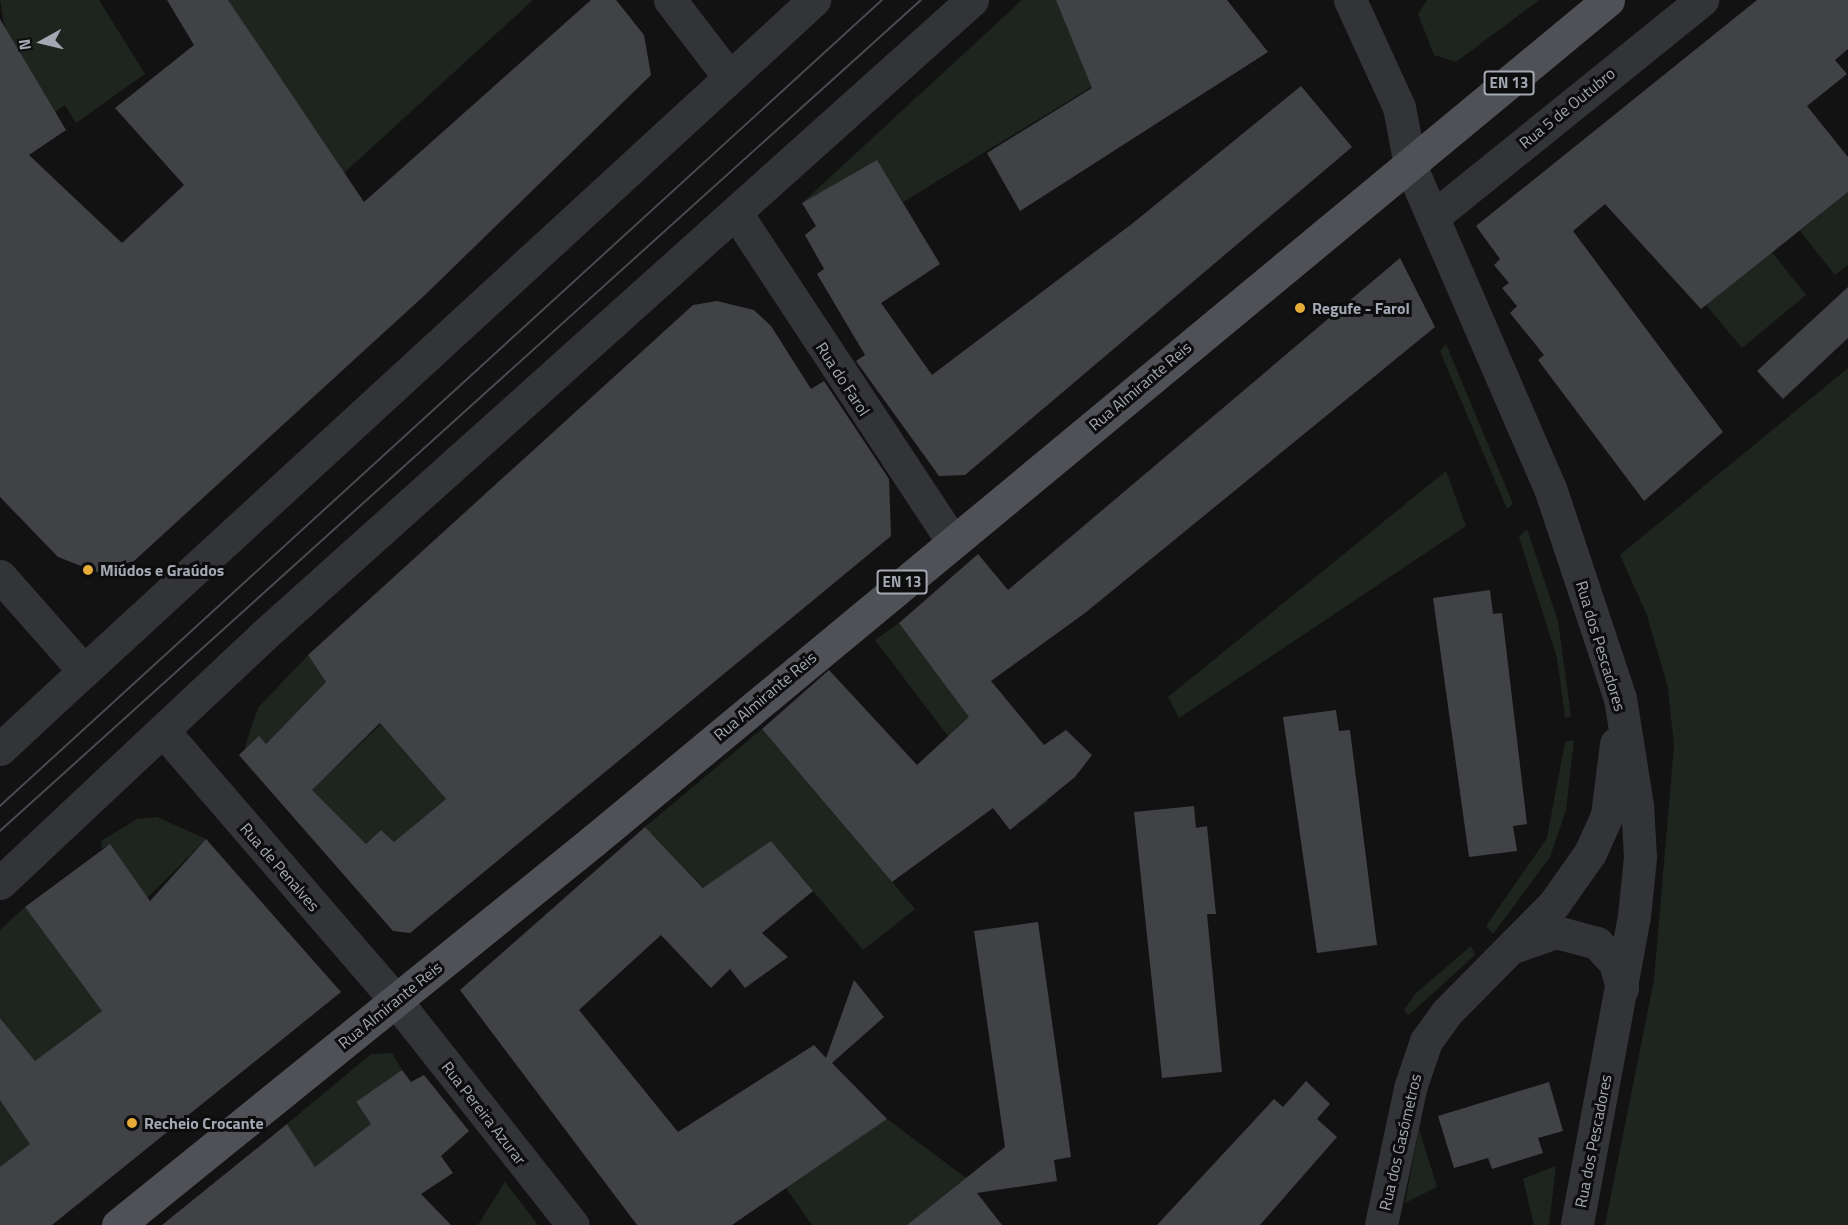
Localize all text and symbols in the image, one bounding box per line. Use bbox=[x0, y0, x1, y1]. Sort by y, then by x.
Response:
north arrow bbox=[12, 12, 72, 72]
text: N bbox=[12, 37, 37, 52]
street label: Rua 5 de Outubro bbox=[1515, 63, 1619, 153]
road number: EN 13 bbox=[1484, 71, 1534, 95]
place label: Regufe - Farol bbox=[1312, 298, 1410, 318]
marker: Regufe - Farol bbox=[1293, 301, 1307, 315]
street label: Rua Almirante Reis bbox=[1085, 338, 1195, 434]
street label: Rua do Farol bbox=[812, 339, 874, 419]
place label: Miúdos e Graúdos bbox=[100, 560, 224, 580]
marker: Miúdos e Graúdos bbox=[81, 563, 95, 577]
road number: EN 13 bbox=[876, 570, 928, 594]
street label: Rua dos Pescadores bbox=[1572, 578, 1630, 714]
street label: Rua Almirante Reis bbox=[710, 648, 820, 744]
street label: Rua de Penalves bbox=[236, 819, 324, 915]
street label: Rua Almirante Reis bbox=[334, 957, 446, 1053]
street label: Rua Pereira Azurar bbox=[438, 1058, 530, 1168]
street label: Rua dos Gasómetros bbox=[1375, 1072, 1425, 1212]
street label: Rua dos Pescadores bbox=[1571, 1073, 1615, 1209]
place label: Recheio Crocante bbox=[144, 1113, 264, 1133]
marker: Recheio Crocante bbox=[125, 1116, 139, 1130]

